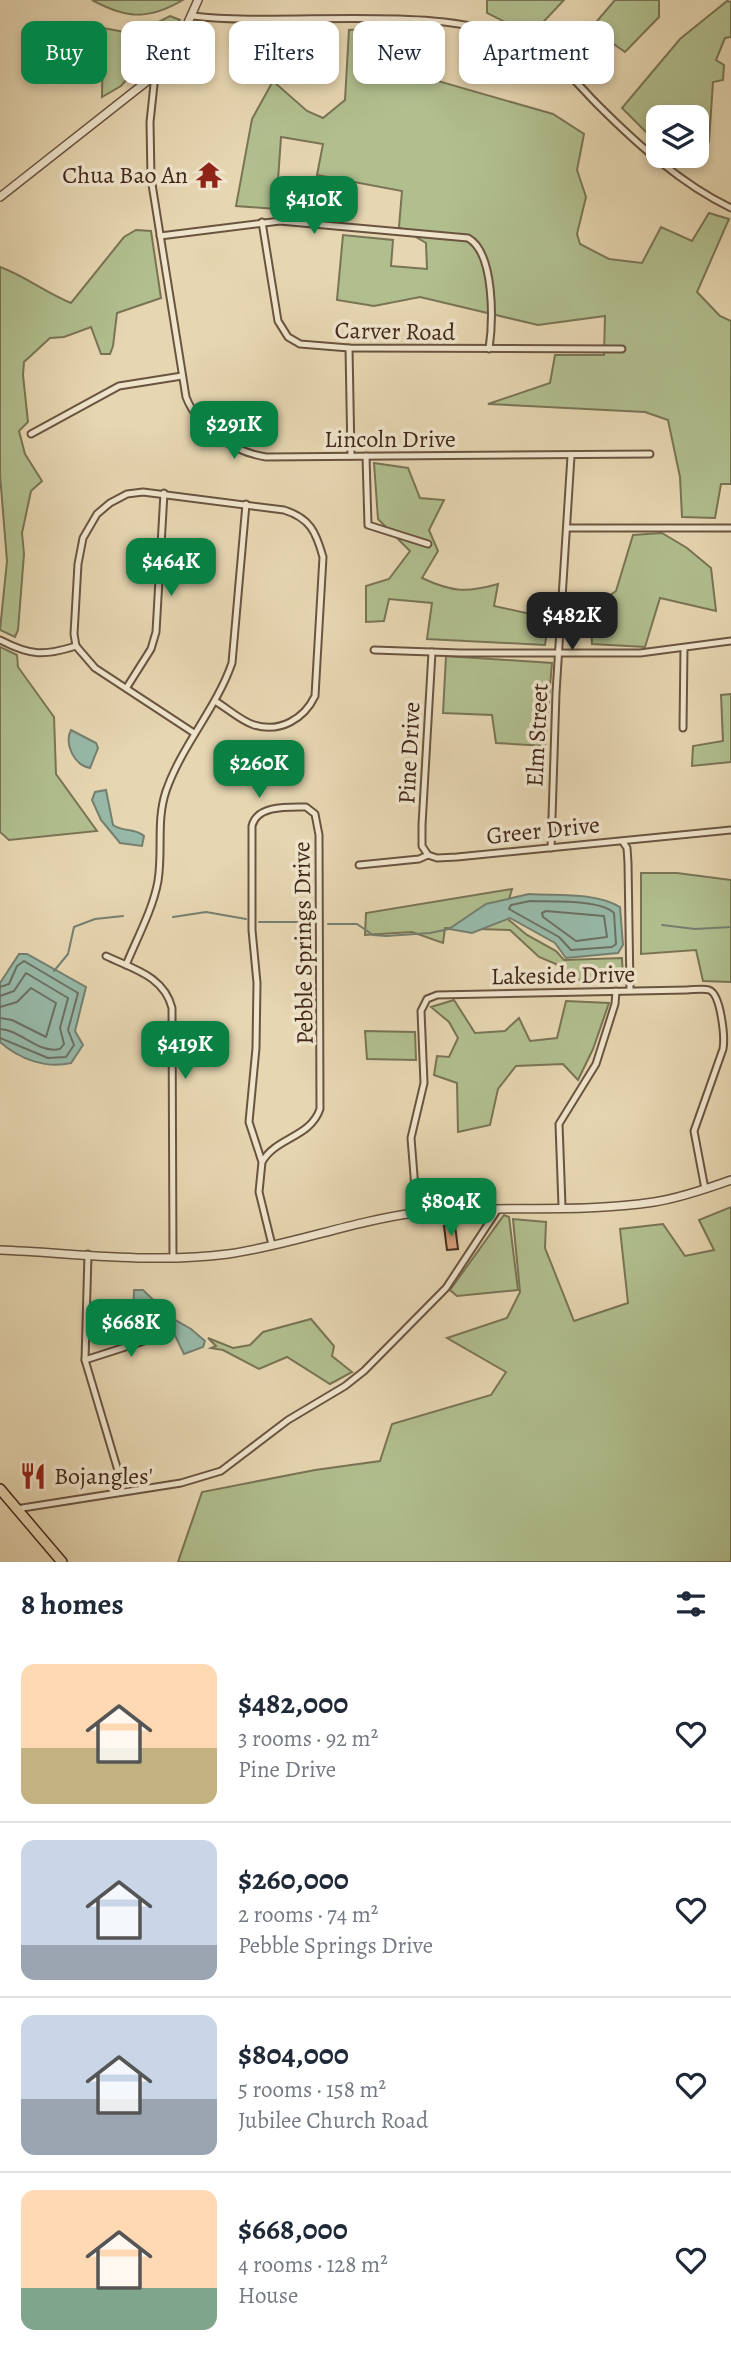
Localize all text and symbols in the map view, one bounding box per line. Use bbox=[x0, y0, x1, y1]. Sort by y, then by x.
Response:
chip: Buy bbox=[21, 21, 107, 84]
chip: Rent bbox=[121, 21, 215, 84]
chip: Filters bbox=[229, 21, 339, 84]
chip: New bbox=[353, 21, 445, 84]
chip: Apartment bbox=[459, 21, 614, 84]
map controls bbox=[646, 105, 709, 168]
button: layers bbox=[646, 105, 709, 168]
place label: Chua Bao An bbox=[62, 159, 188, 191]
temple icon: Chua Bao An bbox=[194, 160, 224, 190]
pin: $410K bbox=[265, 176, 363, 236]
text: $410K bbox=[286, 183, 342, 214]
street label: Carver Road bbox=[334, 314, 456, 348]
pin: $291K bbox=[185, 402, 283, 461]
text: $291K bbox=[206, 408, 262, 439]
street label: Lincoln Drive bbox=[324, 423, 456, 455]
pin: $464K bbox=[122, 538, 220, 598]
text: $464K bbox=[142, 545, 200, 576]
pin: $482K bbox=[523, 592, 621, 652]
text: $482K bbox=[543, 599, 601, 630]
street label: Elm Street bbox=[518, 682, 556, 788]
street label: Pine Drive bbox=[390, 701, 428, 805]
pin: $260K bbox=[210, 740, 308, 800]
text: $260K bbox=[229, 747, 289, 778]
street label: Greer Drive bbox=[485, 808, 601, 852]
street label: Pebble Springs Drive bbox=[285, 841, 321, 1045]
street label: Lakeside Drive bbox=[491, 958, 635, 992]
pin: $419K bbox=[136, 1021, 234, 1081]
text: $419K bbox=[157, 1028, 213, 1059]
pin: $804K bbox=[402, 1178, 500, 1238]
text: $804K bbox=[421, 1185, 481, 1216]
pin: $668K bbox=[82, 1300, 180, 1359]
text: $668K bbox=[102, 1306, 160, 1337]
place label: Bojangles' bbox=[54, 1460, 153, 1492]
restaurant icon: Bojangles' bbox=[18, 1461, 48, 1491]
text: 8 homes bbox=[21, 1584, 124, 1624]
icon: filters bbox=[672, 1585, 710, 1623]
text: $482,000 bbox=[238, 1683, 348, 1723]
icon: home bbox=[77, 1692, 161, 1776]
icon: heart bbox=[672, 1715, 710, 1753]
text: 3 rooms · 92 m² bbox=[238, 1723, 378, 1754]
text: Pine Drive bbox=[238, 1754, 336, 1785]
text: $260,000 bbox=[238, 1859, 349, 1899]
icon: home bbox=[77, 1868, 161, 1952]
icon: heart bbox=[672, 1891, 710, 1929]
text: 2 rooms · 74 m² bbox=[238, 1899, 378, 1930]
text: Pebble Springs Drive bbox=[238, 1930, 433, 1961]
text: $804,000 bbox=[238, 2034, 349, 2074]
icon: home bbox=[77, 2043, 161, 2127]
icon: heart bbox=[672, 2066, 710, 2104]
text: 5 rooms · 158 m² bbox=[238, 2074, 386, 2105]
text: Jubilee Church Road bbox=[238, 2105, 428, 2136]
text: $668,000 bbox=[238, 2209, 348, 2249]
icon: home bbox=[77, 2218, 161, 2302]
icon: heart bbox=[672, 2241, 710, 2279]
text: 4 rooms · 128 m² bbox=[238, 2249, 388, 2280]
text: House bbox=[238, 2280, 298, 2311]

